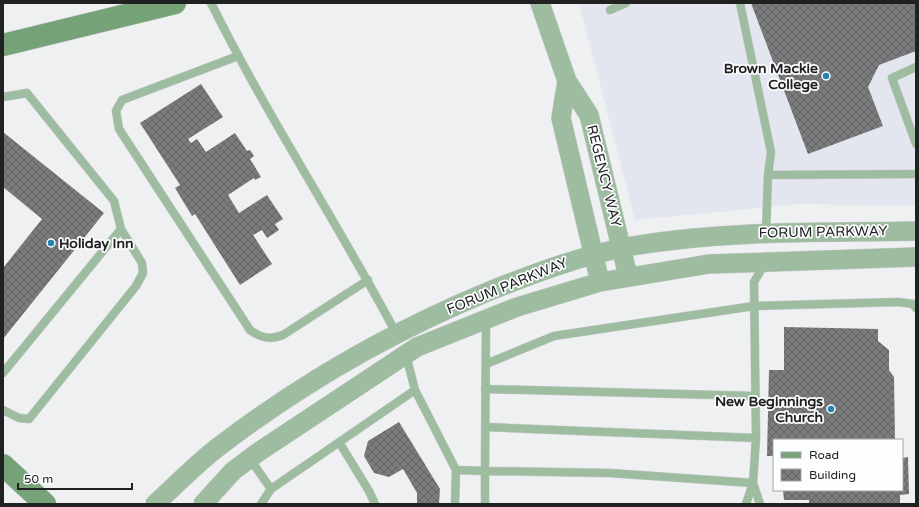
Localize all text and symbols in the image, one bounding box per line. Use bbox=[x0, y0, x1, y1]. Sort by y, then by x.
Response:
place label: Brown Mackie College bbox=[724, 60, 818, 93]
marker: Brown Mackie College bbox=[821, 71, 831, 81]
street label: REGENCY WAY bbox=[583, 123, 625, 229]
street label: FORUM PARKWAY bbox=[759, 222, 888, 242]
place label: Holiday Inn bbox=[59, 235, 134, 252]
marker: Holiday Inn bbox=[46, 238, 56, 248]
street label: FORUM PARKWAY bbox=[444, 254, 570, 318]
place label: New Beginnings Church bbox=[715, 393, 823, 426]
marker: New Beginnings Church bbox=[826, 404, 836, 414]
legend bbox=[773, 439, 903, 491]
text: Road bbox=[809, 448, 839, 462]
scale bar bbox=[18, 465, 132, 491]
text: Building bbox=[809, 468, 856, 482]
text: 50 m bbox=[24, 472, 53, 486]

